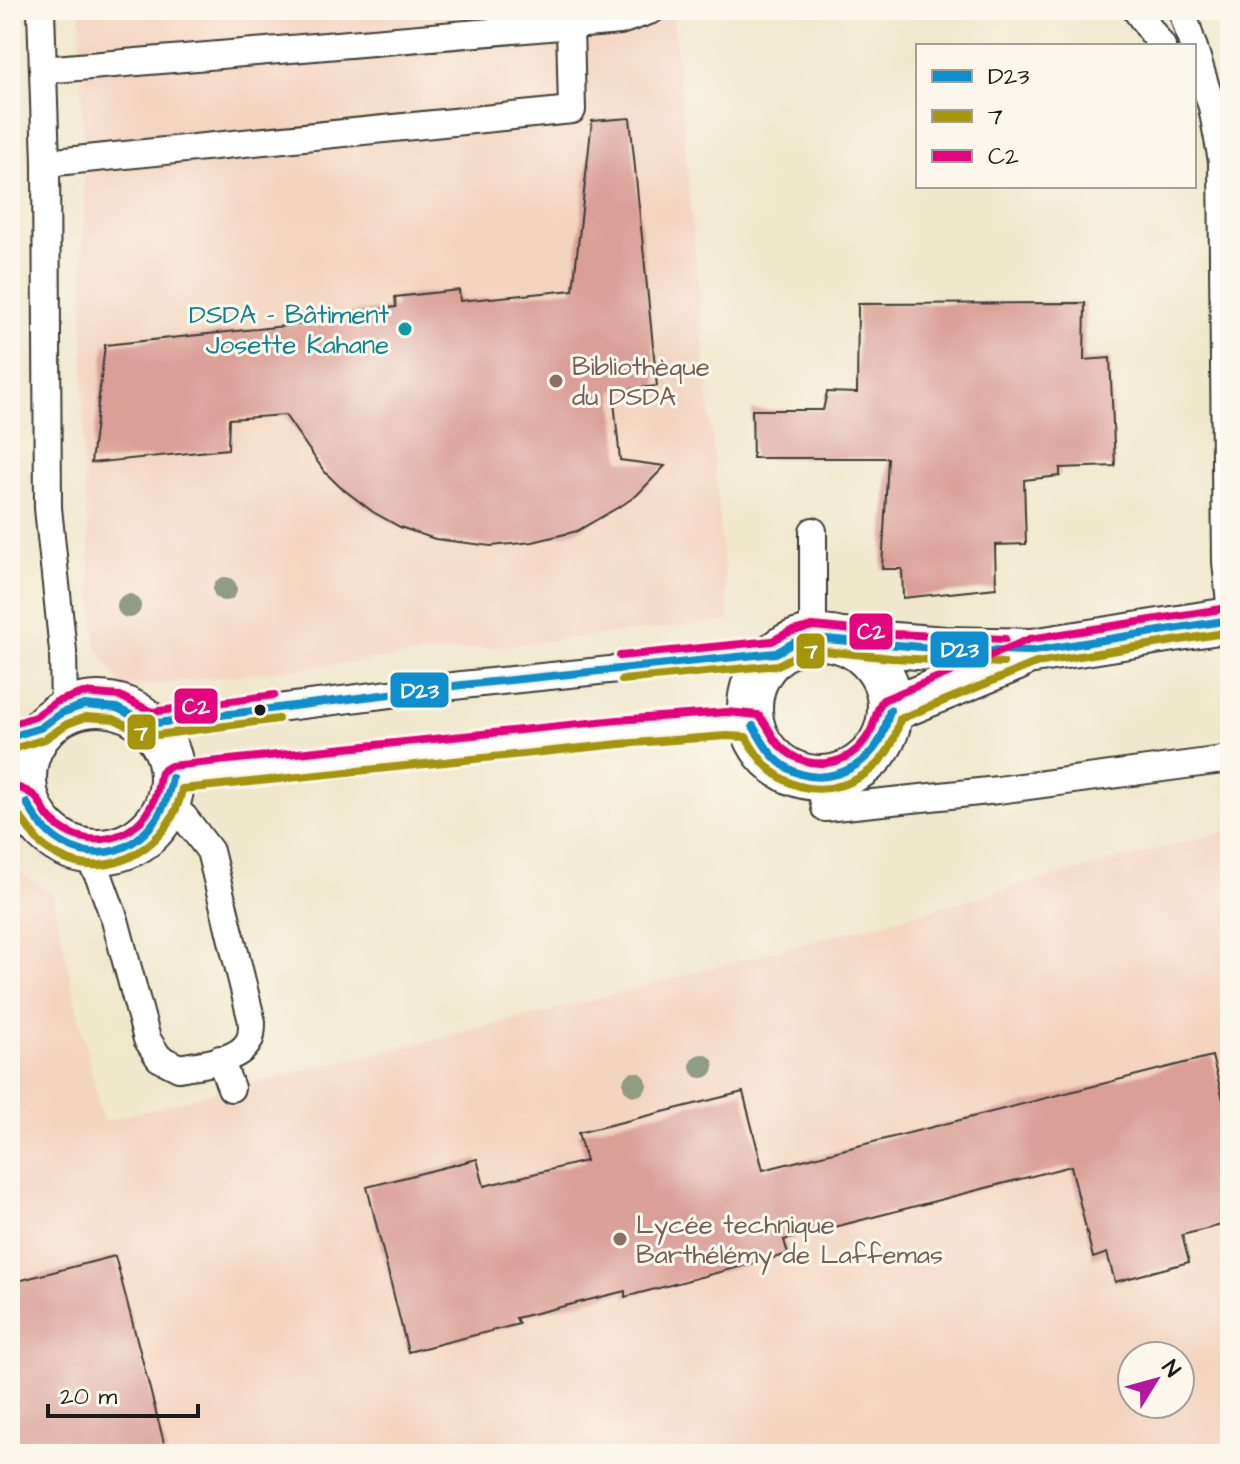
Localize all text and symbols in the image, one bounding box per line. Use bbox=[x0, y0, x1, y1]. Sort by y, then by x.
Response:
legend bbox=[916, 44, 1196, 188]
text: D23 bbox=[988, 60, 1030, 94]
text: 7 bbox=[988, 100, 1003, 134]
text: C2 bbox=[988, 140, 1019, 174]
place label: DSDA - Bâtiment Josette Kahane bbox=[189, 297, 389, 363]
marker: DSDA - Bâtiment Josette Kahane bbox=[396, 320, 414, 338]
place label: Bibliothèque du DSDA bbox=[572, 349, 710, 415]
marker: Bibliothèque du DSDA bbox=[547, 372, 565, 390]
line badge: C2 bbox=[848, 612, 894, 651]
text: C2 bbox=[857, 617, 885, 648]
line badge: D23 bbox=[929, 630, 990, 669]
line badge: 7 bbox=[795, 632, 826, 670]
text: D23 bbox=[941, 635, 980, 666]
text: 7 bbox=[803, 636, 818, 667]
line badge: D23 bbox=[389, 671, 450, 709]
text: D23 bbox=[401, 676, 440, 707]
line badge: C2 bbox=[173, 687, 219, 725]
text: C2 bbox=[182, 692, 210, 723]
unlabelled marker bbox=[252, 702, 268, 718]
line badge: 7 bbox=[126, 713, 157, 751]
text: 7 bbox=[133, 718, 148, 749]
place label: Lycée technique Barthélémy de Laffemas bbox=[636, 1207, 943, 1275]
marker: Lycée technique Barthélémy de Laffemas bbox=[611, 1230, 629, 1248]
north arrow bbox=[1116, 1340, 1196, 1420]
text: N bbox=[1154, 1354, 1187, 1384]
scale bar bbox=[48, 1368, 198, 1418]
text: 20 m bbox=[60, 1380, 117, 1414]

